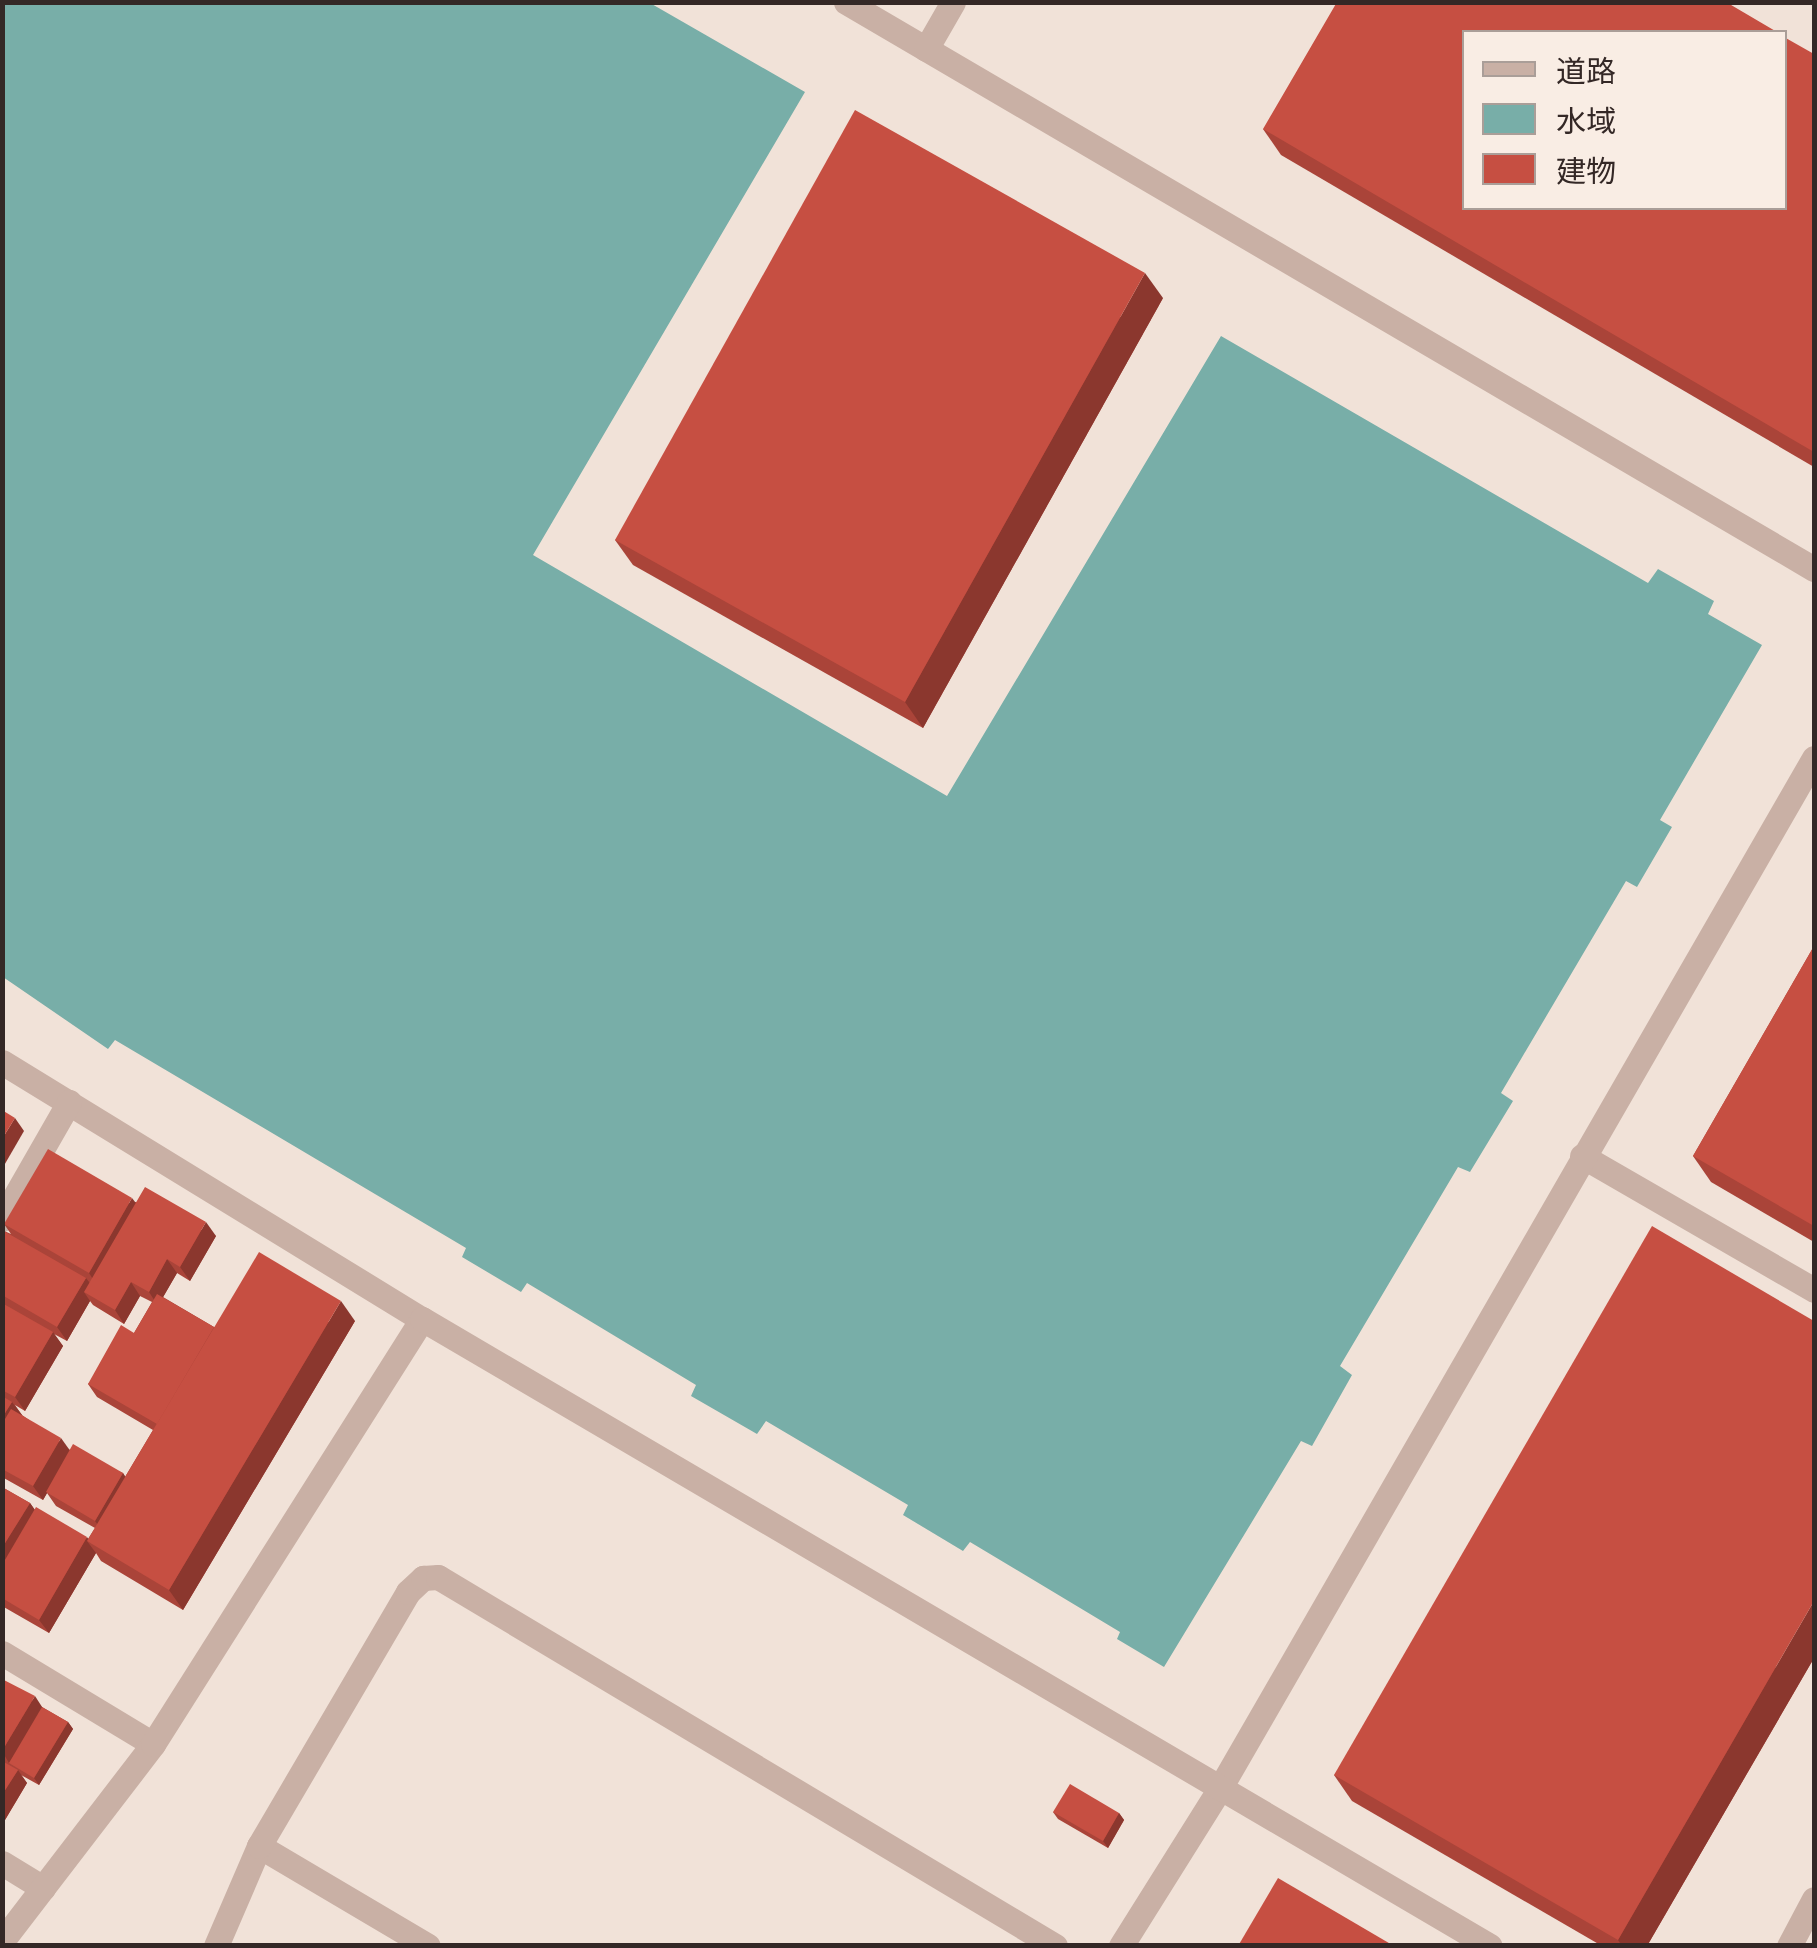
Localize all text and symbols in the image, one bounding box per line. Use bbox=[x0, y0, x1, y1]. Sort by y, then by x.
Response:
legend bbox=[1462, 30, 1787, 210]
text: 道路 bbox=[1556, 52, 1616, 91]
text: 水域 bbox=[1556, 102, 1616, 141]
text: 建物 bbox=[1556, 152, 1616, 191]

